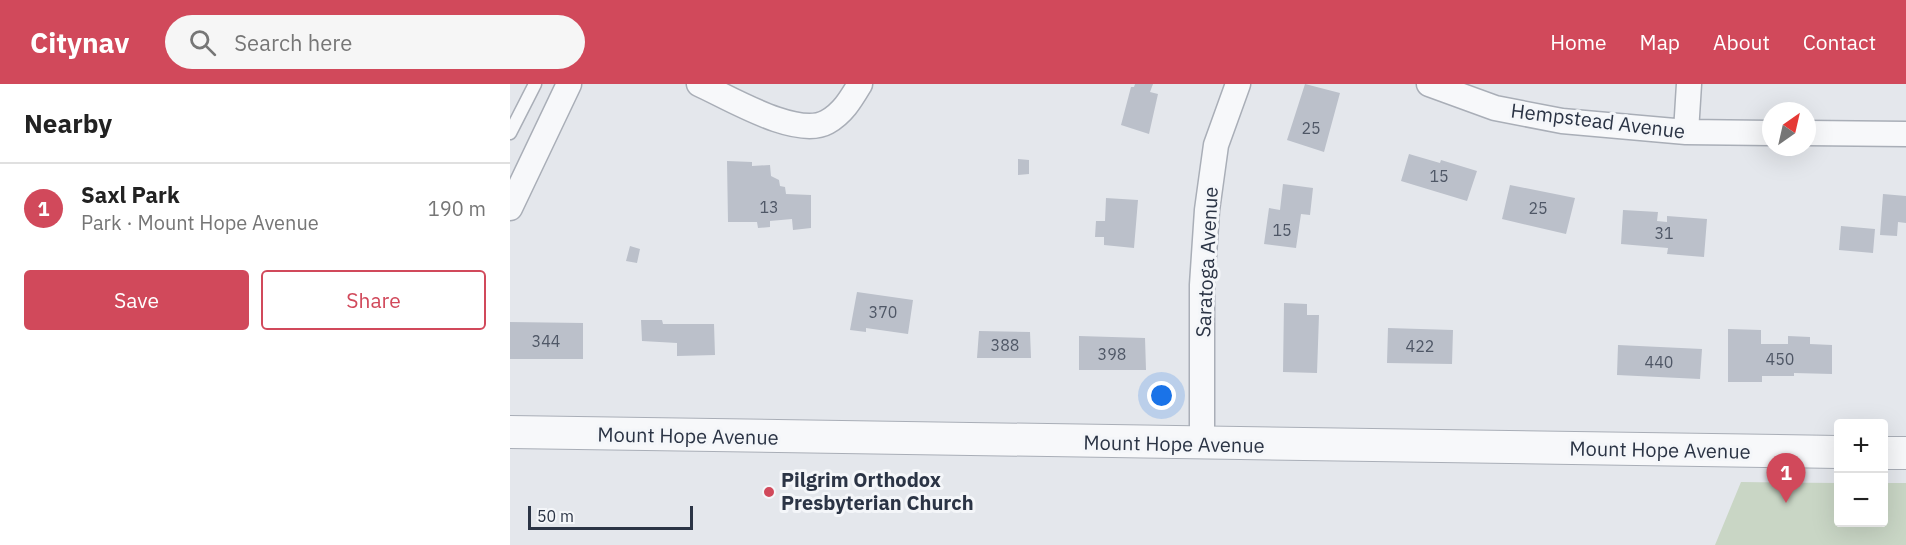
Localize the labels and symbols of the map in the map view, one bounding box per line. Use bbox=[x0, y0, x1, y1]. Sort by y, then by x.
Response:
street label: Hempstead Avenue bbox=[1509, 96, 1687, 145]
north arrow bbox=[1762, 102, 1816, 156]
house number: 25 bbox=[1301, 118, 1321, 138]
house number: 15 bbox=[1429, 166, 1449, 186]
street label: Saratoga Avenue bbox=[1189, 186, 1224, 338]
house number: 13 bbox=[759, 197, 779, 217]
house number: 25 bbox=[1528, 198, 1548, 218]
house number: 15 bbox=[1272, 220, 1292, 240]
house number: 31 bbox=[1654, 223, 1674, 243]
house number: 370 bbox=[869, 302, 897, 322]
house number: 344 bbox=[532, 331, 560, 351]
house number: 388 bbox=[991, 335, 1019, 355]
house number: 422 bbox=[1406, 336, 1434, 356]
house number: 398 bbox=[1098, 344, 1126, 364]
house number: 450 bbox=[1766, 349, 1794, 369]
house number: 440 bbox=[1645, 352, 1673, 372]
your location bbox=[1147, 381, 1176, 410]
street label: Mount Hope Avenue bbox=[597, 420, 779, 451]
street label: Mount Hope Avenue bbox=[1083, 428, 1265, 459]
street label: Mount Hope Avenue bbox=[1569, 434, 1751, 465]
pin: 1 bbox=[1766, 454, 1806, 503]
place label: Pilgrim Orthodox Presbyterian Church bbox=[781, 466, 974, 516]
marker: Pilgrim Orthodox Presbyterian Church bbox=[762, 485, 776, 499]
scale bar bbox=[528, 503, 693, 530]

